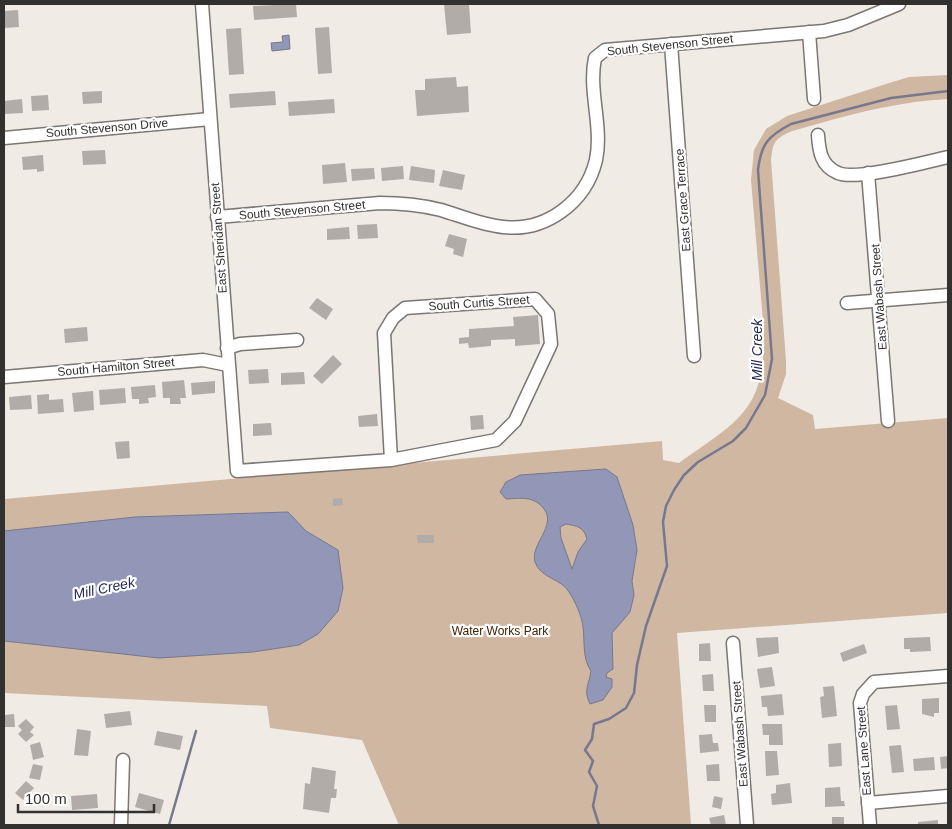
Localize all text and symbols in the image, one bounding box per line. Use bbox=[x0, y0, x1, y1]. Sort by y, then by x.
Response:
street label: South Stevenson Street bbox=[606, 31, 734, 59]
street label: South Stevenson Drive bbox=[45, 116, 169, 140]
street label: East Grace Terrace bbox=[672, 148, 694, 252]
street label: East Sheridan Street bbox=[208, 182, 230, 294]
street label: South Stevenson Street bbox=[238, 197, 366, 222]
street label: East Wabash Street bbox=[868, 243, 890, 350]
street label: South Curtis Street bbox=[428, 292, 531, 314]
water label: Mill Creek bbox=[749, 318, 765, 381]
street label: South Hamilton Street bbox=[57, 355, 176, 379]
water label: Mill Creek bbox=[72, 573, 137, 602]
park label: Water Works Park bbox=[452, 624, 549, 638]
street label: East Wabash Street bbox=[729, 680, 751, 787]
street label: East Lane Street bbox=[854, 705, 874, 796]
scale bar bbox=[18, 782, 154, 814]
text: 100 m bbox=[25, 790, 67, 807]

